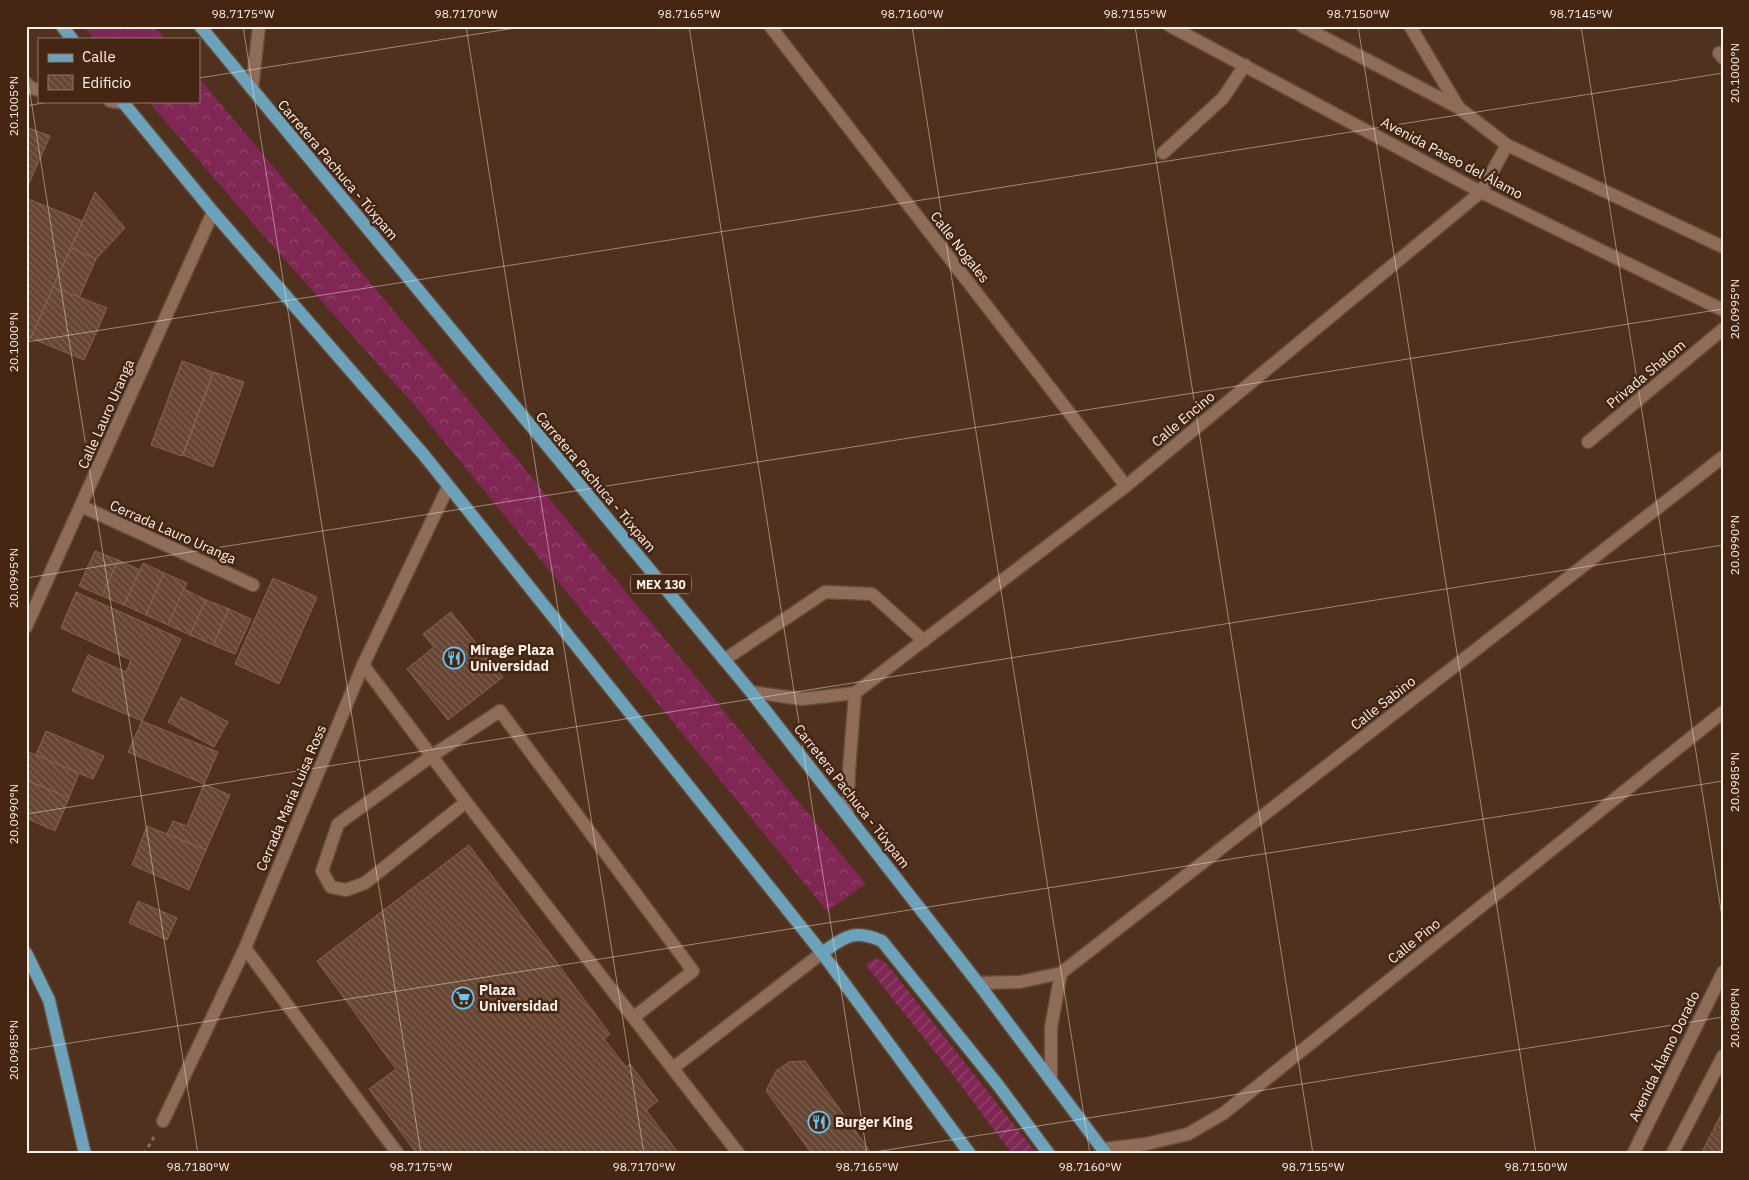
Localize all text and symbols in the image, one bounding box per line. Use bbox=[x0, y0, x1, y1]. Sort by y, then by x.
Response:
text: 98.7175°W bbox=[212, 6, 275, 21]
text: 98.7170°W bbox=[435, 6, 498, 21]
text: 98.7165°W bbox=[658, 6, 721, 21]
text: 98.7160°W bbox=[881, 6, 944, 21]
text: 98.7155°W bbox=[1104, 6, 1167, 21]
text: 98.7150°W bbox=[1327, 6, 1390, 21]
text: 98.7145°W bbox=[1550, 6, 1613, 21]
legend bbox=[38, 38, 200, 102]
text: 20.1000°N bbox=[1727, 43, 1742, 103]
text: Calle bbox=[82, 47, 116, 66]
text: Edificio bbox=[82, 73, 131, 92]
text: 20.1005°N bbox=[6, 76, 21, 136]
street label: Carretera Pachuca - Túxpam bbox=[274, 96, 402, 244]
street label: Avenida Paseo del Álamo bbox=[1378, 112, 1527, 203]
street label: Calle Nogales bbox=[927, 208, 994, 286]
text: 20.0995°N bbox=[1727, 279, 1742, 339]
text: 20.1000°N bbox=[6, 312, 21, 372]
street label: Privada Shalom bbox=[1603, 336, 1689, 412]
street label: Calle Lauro Uranga bbox=[74, 356, 138, 472]
street label: Calle Encino bbox=[1148, 387, 1218, 451]
street label: Carretera Pachuca - Túxpam bbox=[532, 408, 660, 556]
street label: Cerrada Lauro Uranga bbox=[107, 496, 239, 568]
text: 20.0990°N bbox=[1727, 515, 1742, 575]
text: 20.0995°N bbox=[6, 548, 21, 608]
road number: MEX 130 bbox=[631, 574, 691, 594]
place label: Mirage Plaza Universidad bbox=[470, 641, 554, 675]
restaurant icon: Mirage Plaza Universidad bbox=[442, 646, 466, 670]
street label: Calle Sabino bbox=[1347, 672, 1419, 734]
street label: Carretera Pachuca - Túxpam bbox=[790, 720, 914, 872]
street label: Cerrada María Luisa Ross bbox=[252, 722, 330, 874]
text: 20.0985°N bbox=[1727, 752, 1742, 812]
text: 20.0990°N bbox=[6, 784, 21, 844]
street label: Calle Pino bbox=[1384, 914, 1444, 968]
place label: Plaza Universidad bbox=[479, 981, 558, 1015]
supermarket icon: Plaza Universidad bbox=[451, 986, 475, 1010]
street label: Avenida Álamo Dorado bbox=[1624, 987, 1703, 1124]
text: 20.0980°N bbox=[1727, 988, 1742, 1048]
text: 20.0985°N bbox=[6, 1020, 21, 1080]
restaurant icon: Burger King bbox=[807, 1110, 831, 1134]
place label: Burger King bbox=[835, 1113, 913, 1131]
text: 98.7180°W bbox=[167, 1159, 230, 1174]
text: 98.7175°W bbox=[390, 1159, 453, 1174]
text: 98.7170°W bbox=[613, 1159, 676, 1174]
text: 98.7165°W bbox=[836, 1159, 899, 1174]
text: 98.7160°W bbox=[1059, 1159, 1122, 1174]
text: 98.7155°W bbox=[1282, 1159, 1345, 1174]
text: 98.7150°W bbox=[1505, 1159, 1568, 1174]

